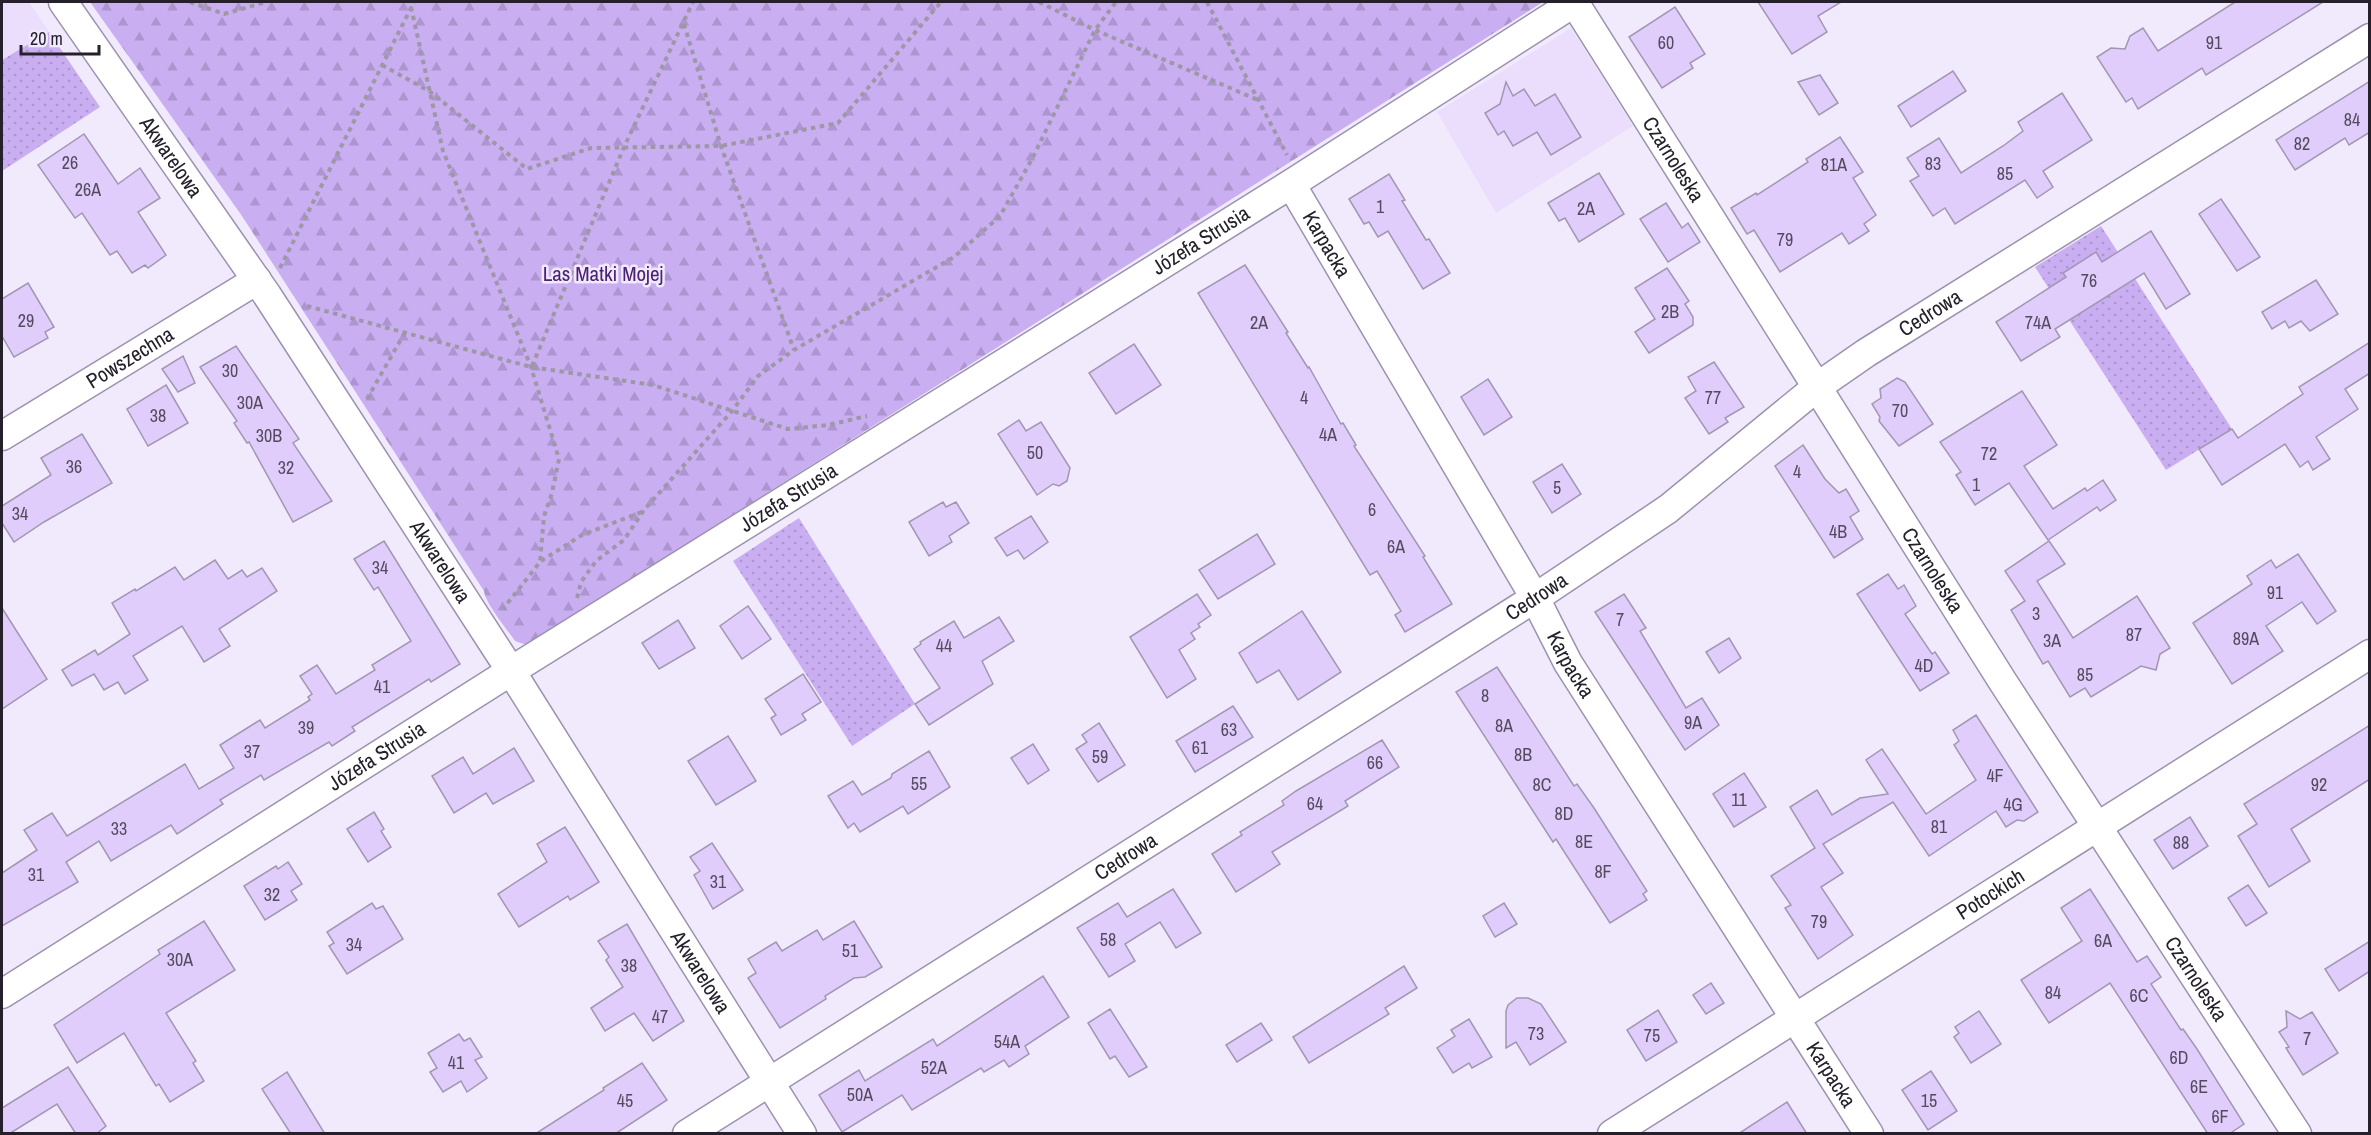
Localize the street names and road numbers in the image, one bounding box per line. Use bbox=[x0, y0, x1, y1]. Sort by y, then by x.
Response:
street label: Akwarelowa bbox=[132, 110, 210, 204]
street label: Czarnoleska bbox=[1636, 111, 1712, 208]
street label: Józefa Strusia bbox=[1146, 198, 1255, 281]
street label: Karpacka bbox=[1296, 205, 1358, 283]
street label: Cedrowa bbox=[1893, 282, 1967, 343]
street label: Powszechna bbox=[80, 319, 179, 395]
street label: Józefa Strusia bbox=[734, 456, 843, 539]
street label: Akwarelowa bbox=[403, 514, 478, 609]
street label: Czarnoleska bbox=[1895, 522, 1971, 619]
street label: Cedrowa bbox=[1499, 565, 1573, 627]
street label: Karpacka bbox=[1540, 626, 1602, 704]
street label: Józefa Strusia bbox=[322, 714, 431, 797]
street label: Cedrowa bbox=[1089, 825, 1163, 887]
street label: Potockich bbox=[1950, 861, 2030, 926]
street label: Akwarelowa bbox=[663, 924, 738, 1019]
street label: Czarnoleska bbox=[2158, 930, 2235, 1027]
street label: Karpacka bbox=[1800, 1036, 1864, 1113]

